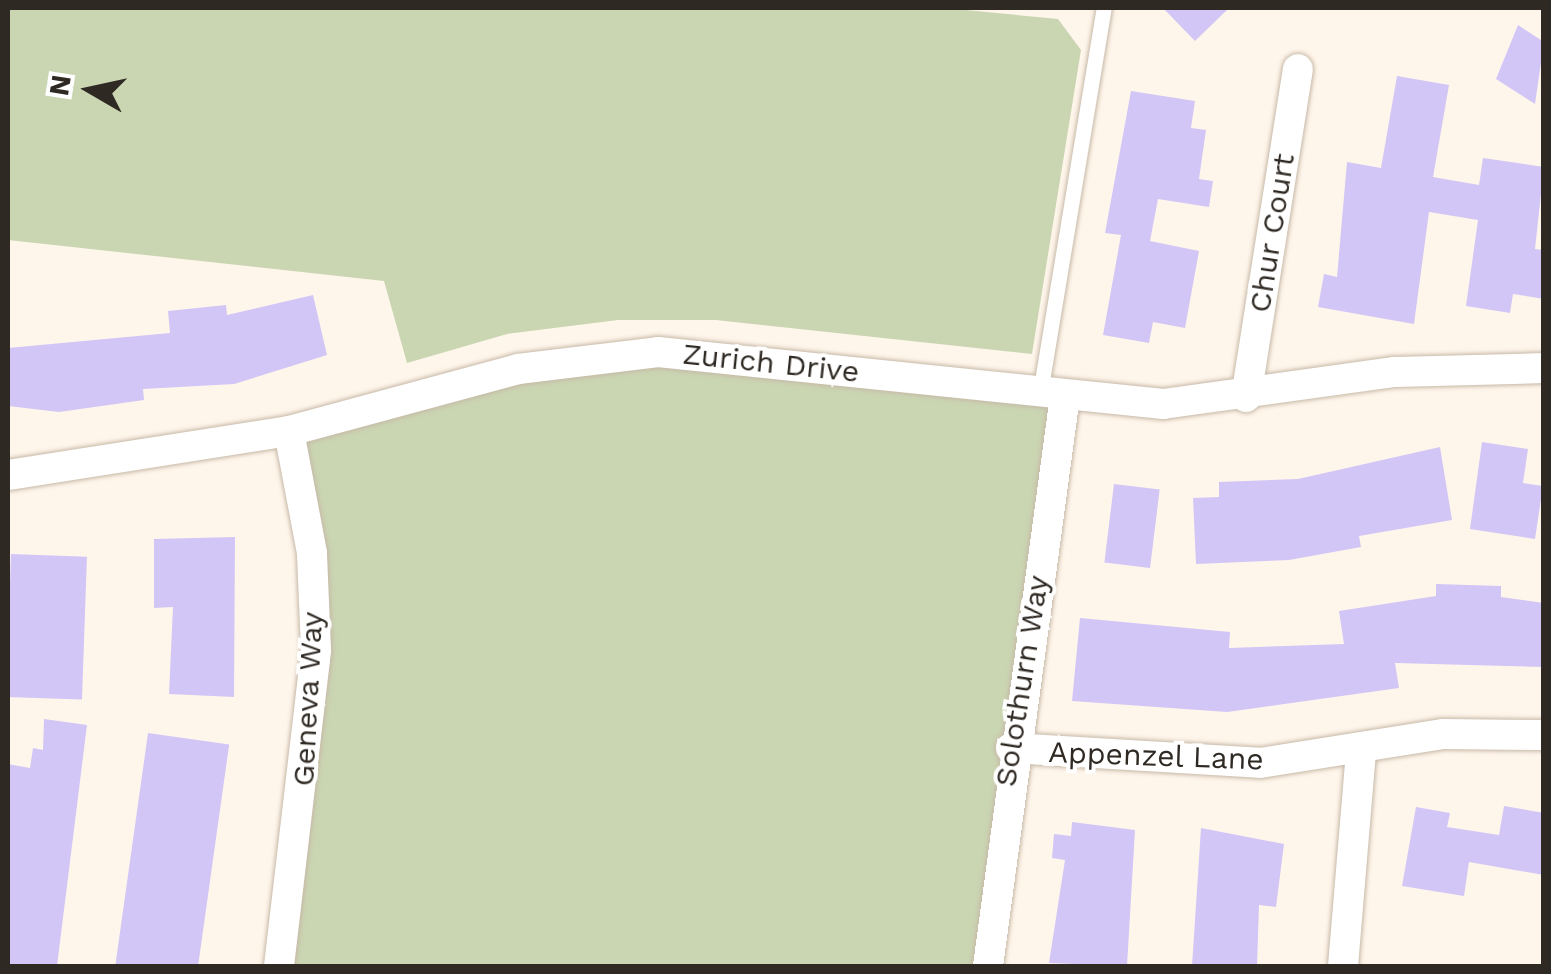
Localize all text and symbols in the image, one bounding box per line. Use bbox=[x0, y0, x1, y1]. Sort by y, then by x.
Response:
north arrow bbox=[40, 40, 140, 140]
text: N bbox=[42, 72, 78, 98]
street label: Chur Court bbox=[1242, 151, 1302, 315]
street label: Zurich Drive bbox=[681, 336, 861, 390]
street label: Solothurn Way bbox=[987, 572, 1057, 790]
street label: Geneva Way bbox=[285, 610, 331, 788]
street label: Appenzel Lane bbox=[1047, 734, 1265, 778]

